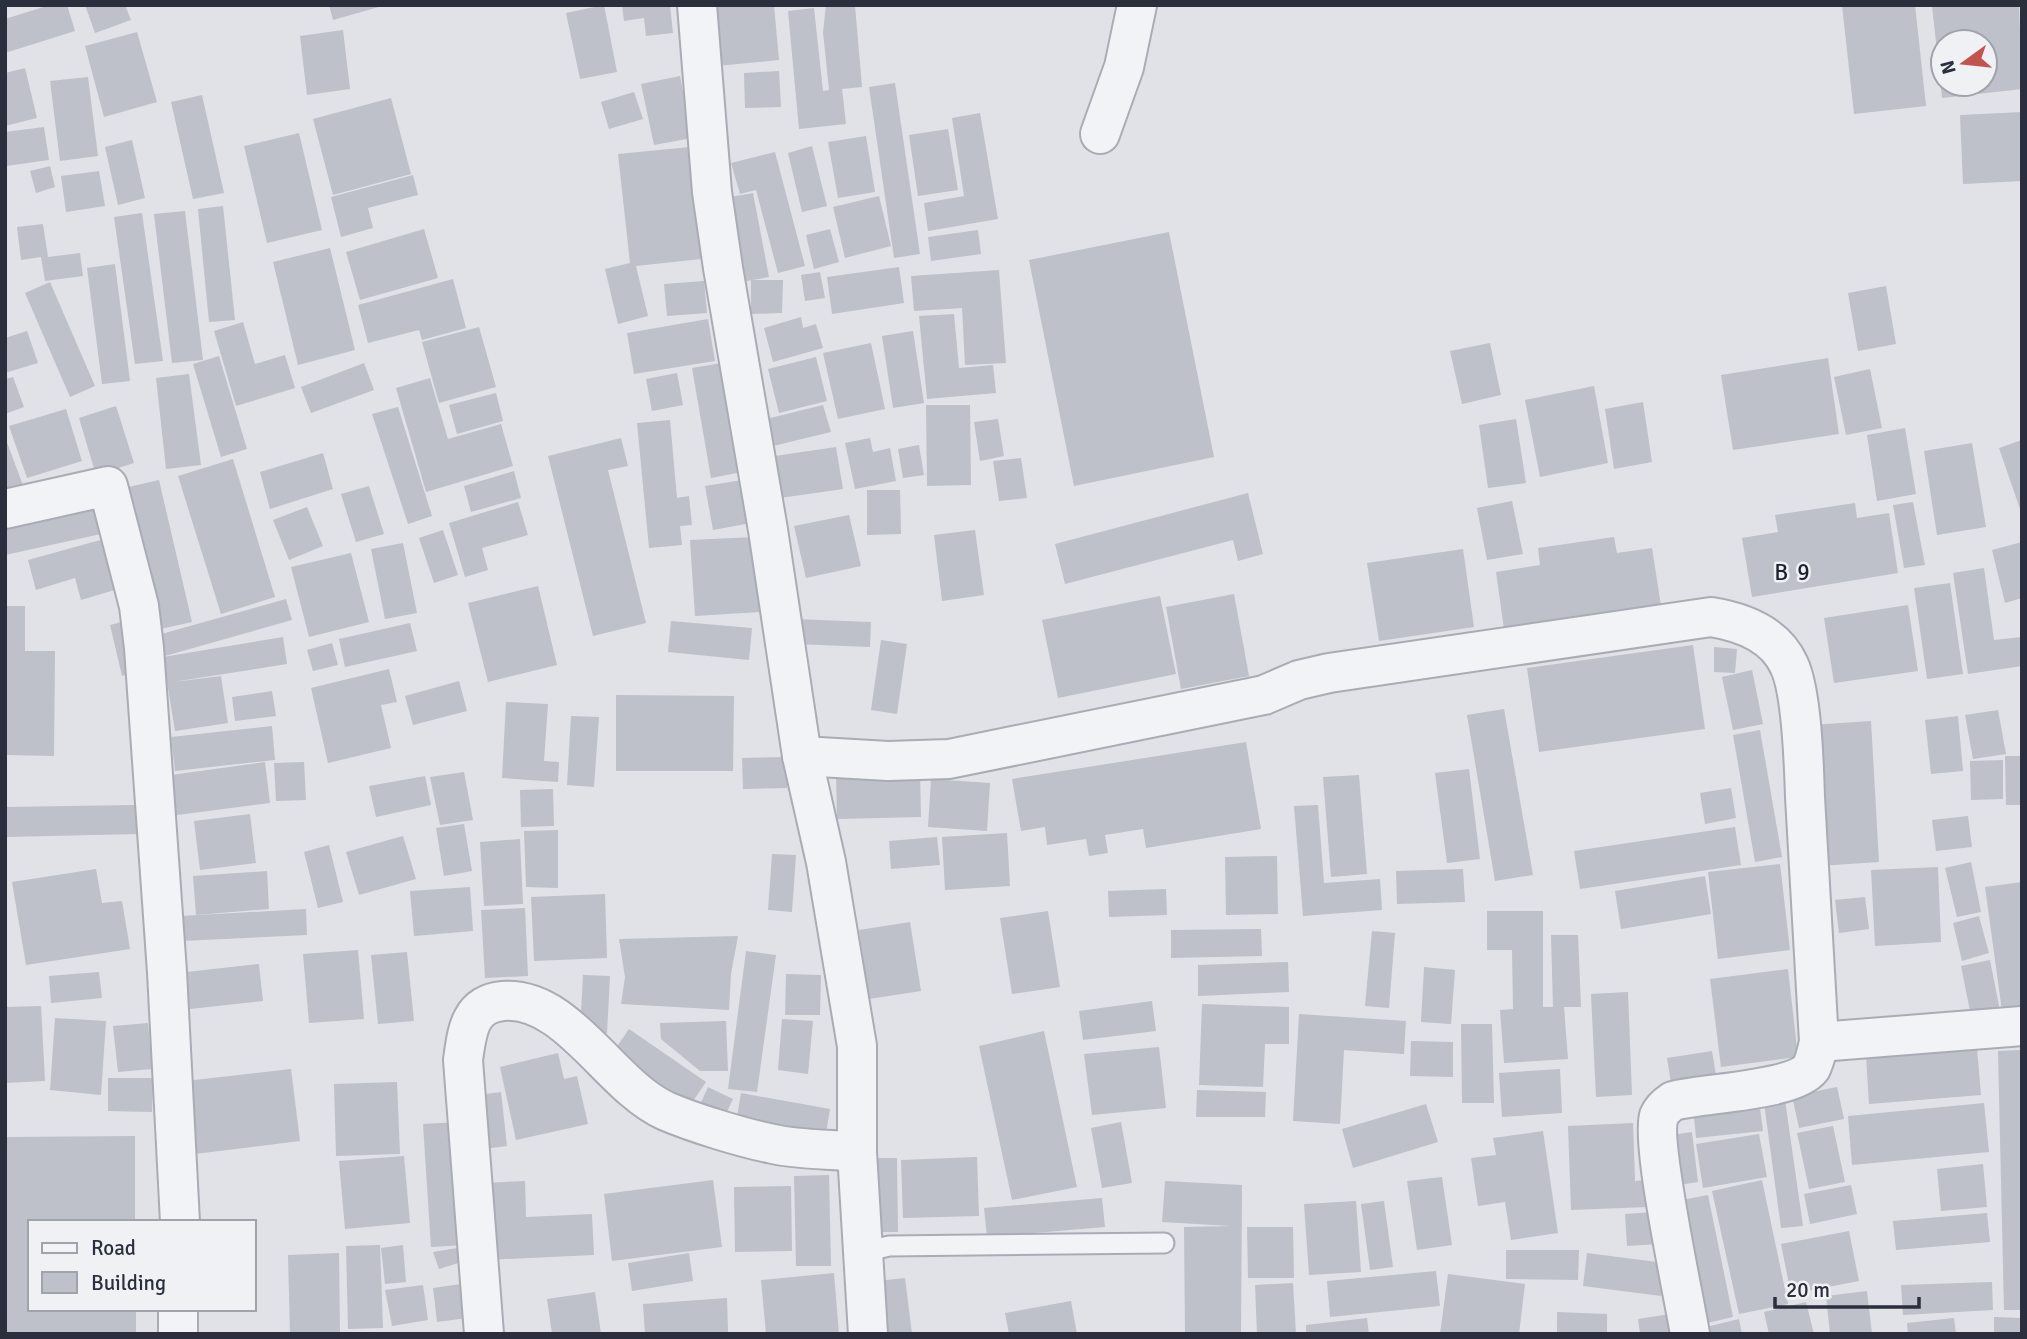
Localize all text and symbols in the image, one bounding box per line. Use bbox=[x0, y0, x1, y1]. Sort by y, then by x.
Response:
north arrow bbox=[1929, 28, 1999, 98]
text: N bbox=[1935, 58, 1962, 77]
district label: B 9 bbox=[1774, 558, 1812, 587]
legend bbox=[28, 1220, 256, 1311]
text: Road bbox=[91, 1235, 136, 1261]
scale bar bbox=[1775, 1266, 1918, 1310]
text: Building bbox=[91, 1270, 166, 1296]
text: 20 m bbox=[1786, 1277, 1830, 1303]

